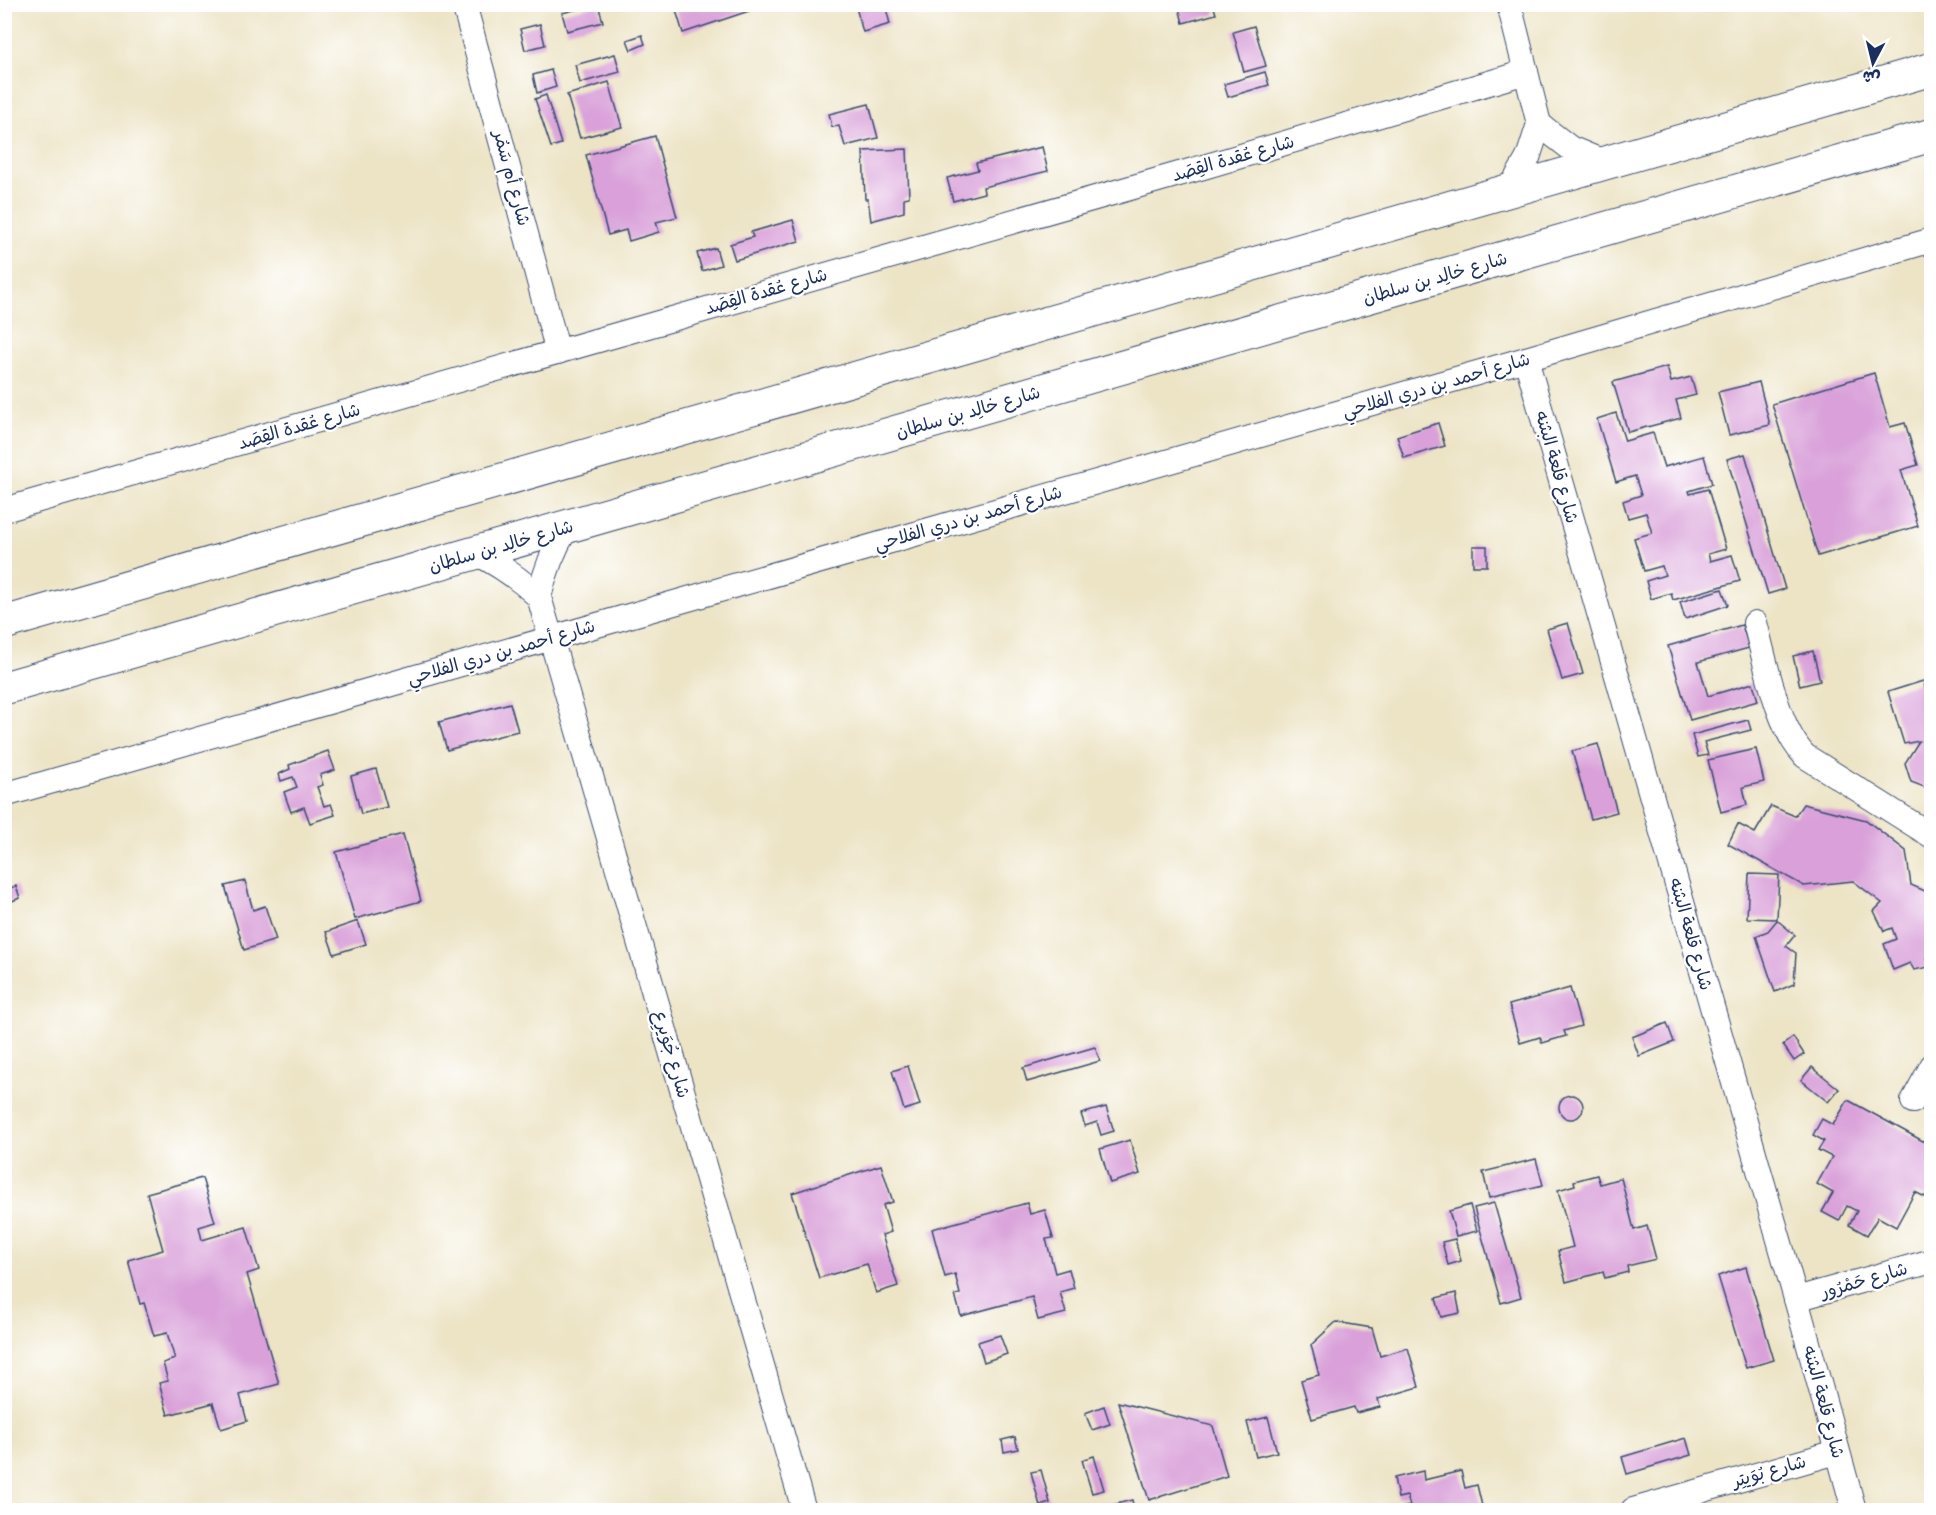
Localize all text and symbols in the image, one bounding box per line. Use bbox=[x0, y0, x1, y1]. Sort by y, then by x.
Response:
north arrow bbox=[1843, 33, 1903, 93]
text: ش bbox=[1861, 62, 1882, 93]
street label: شارع أم سَمُر bbox=[483, 124, 540, 230]
street label: شارع عُقدة القِصَد bbox=[1168, 125, 1298, 191]
street label: شارع خالِد بن سلطان bbox=[1359, 242, 1511, 314]
street label: شارع عُقدة القِصَد bbox=[701, 258, 831, 324]
street label: شارع أحمد بن دري الفلاحي bbox=[1338, 343, 1534, 427]
street label: شارع خالِد بن سلطان bbox=[892, 376, 1044, 448]
street label: شارع عُقدة القِصَد bbox=[234, 393, 364, 459]
street label: شارع قلعة البثنه bbox=[1526, 407, 1588, 527]
street label: شارع أحمد بن دري الفلاحي bbox=[870, 476, 1066, 560]
street label: شارع خالِد بن سلطان bbox=[425, 510, 577, 582]
street label: شارع أحمد بن دري الفلاحي bbox=[403, 610, 599, 694]
street label: شارع قلعة البثنه bbox=[1660, 874, 1722, 994]
street label: شارع جُوَيرِع bbox=[644, 1006, 700, 1102]
street label: شارع حَمْرُور bbox=[1815, 1252, 1911, 1308]
street label: شارع قلعة البثنه bbox=[1794, 1342, 1854, 1462]
street label: شارع بُوَيتِر bbox=[1726, 1445, 1810, 1497]

